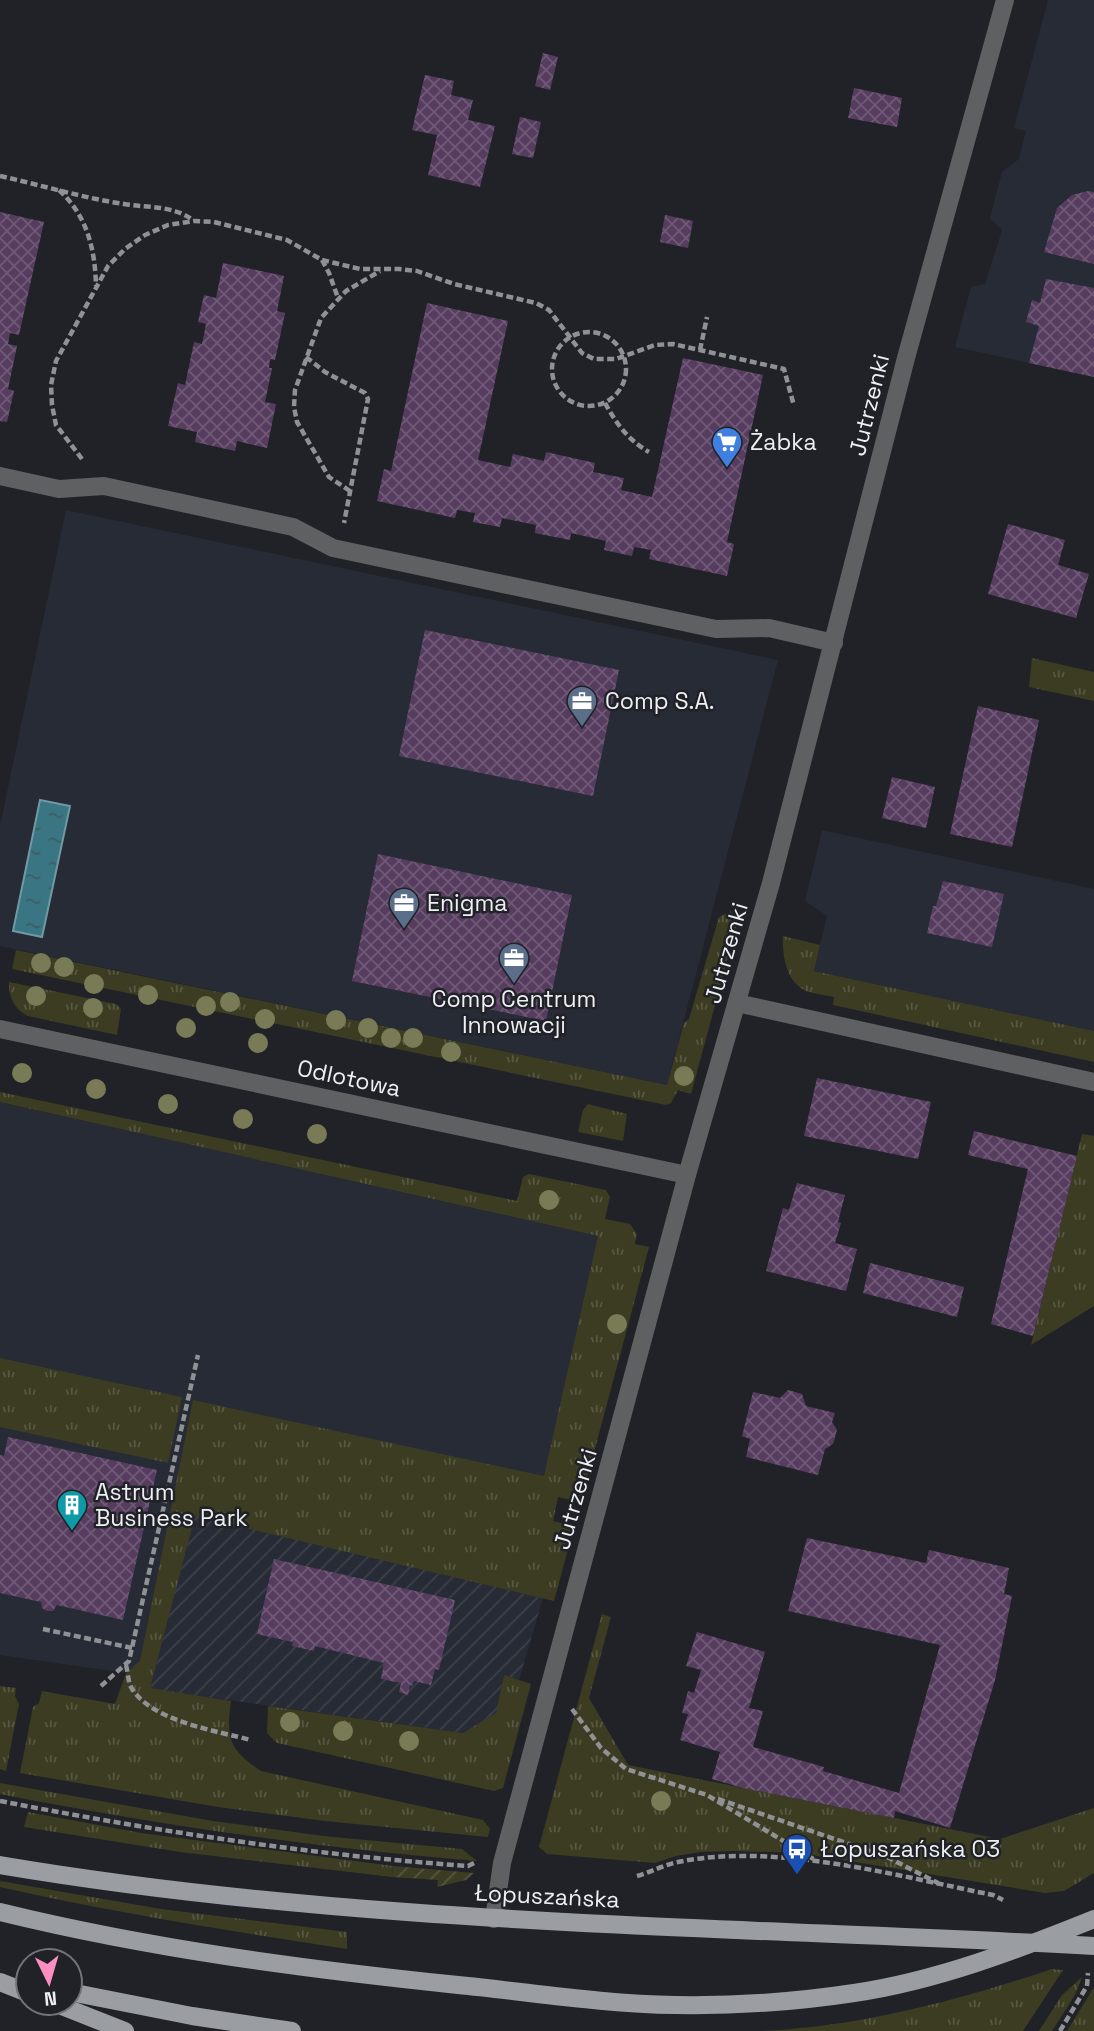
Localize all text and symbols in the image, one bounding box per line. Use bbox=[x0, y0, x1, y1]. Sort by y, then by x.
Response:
street label: Jutrzenki bbox=[842, 351, 896, 459]
supermarket icon: Żabka bbox=[710, 425, 744, 469]
place label: Żabka bbox=[750, 427, 817, 457]
office icon: Comp S.A. bbox=[565, 684, 599, 728]
place label: Comp S.A. bbox=[605, 686, 715, 716]
office icon: Enigma bbox=[387, 886, 421, 930]
place label: Enigma bbox=[427, 888, 507, 918]
street label: Jutrzenki bbox=[697, 899, 755, 1007]
office icon: Comp Centrum Innowacji bbox=[497, 941, 531, 985]
place label: Comp Centrum Innowacji bbox=[432, 984, 596, 1040]
street label: Odlotowa bbox=[294, 1052, 404, 1104]
street label: Jutrzenki bbox=[546, 1445, 604, 1553]
place label: Astrum Business Park bbox=[95, 1477, 248, 1533]
building icon: Astrum Business Park bbox=[55, 1488, 89, 1532]
bus stop icon: Łopuszańska 03 bbox=[780, 1832, 814, 1876]
place label: Łopuszańska 03 bbox=[820, 1834, 1000, 1864]
street label: Łopuszańska bbox=[473, 1877, 621, 1915]
north arrow bbox=[14, 1947, 84, 2017]
text: N bbox=[43, 1985, 58, 2011]

